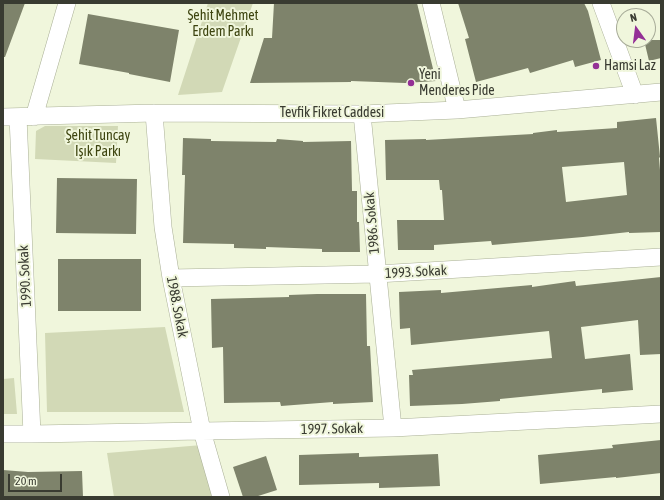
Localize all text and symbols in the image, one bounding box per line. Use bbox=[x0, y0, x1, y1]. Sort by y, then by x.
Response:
park label: Şehit Mehmet Erdem Parkı bbox=[187, 8, 259, 40]
north arrow bbox=[616, 8, 656, 48]
text: N bbox=[629, 11, 638, 24]
place label: Hamsi Laz bbox=[604, 58, 656, 74]
marker: Hamsi Laz bbox=[591, 61, 601, 71]
place label: Yeni Menderes Pide bbox=[419, 67, 495, 100]
marker: Yeni Menderes Pide bbox=[406, 78, 416, 88]
street label: Tevfik Fikret Caddesi bbox=[280, 105, 384, 121]
park label: Şehit Tuncay Işık Parkı bbox=[66, 128, 130, 160]
street label: 1986. Sokak bbox=[361, 191, 383, 255]
street label: 1990. Sokak bbox=[15, 245, 35, 307]
street label: 1993. Sokak bbox=[385, 262, 447, 282]
street label: 1988. Sokak bbox=[163, 275, 191, 339]
street label: 1997. Sokak bbox=[301, 420, 363, 438]
scale bar bbox=[10, 466, 64, 492]
text: 20 m bbox=[15, 474, 37, 488]

